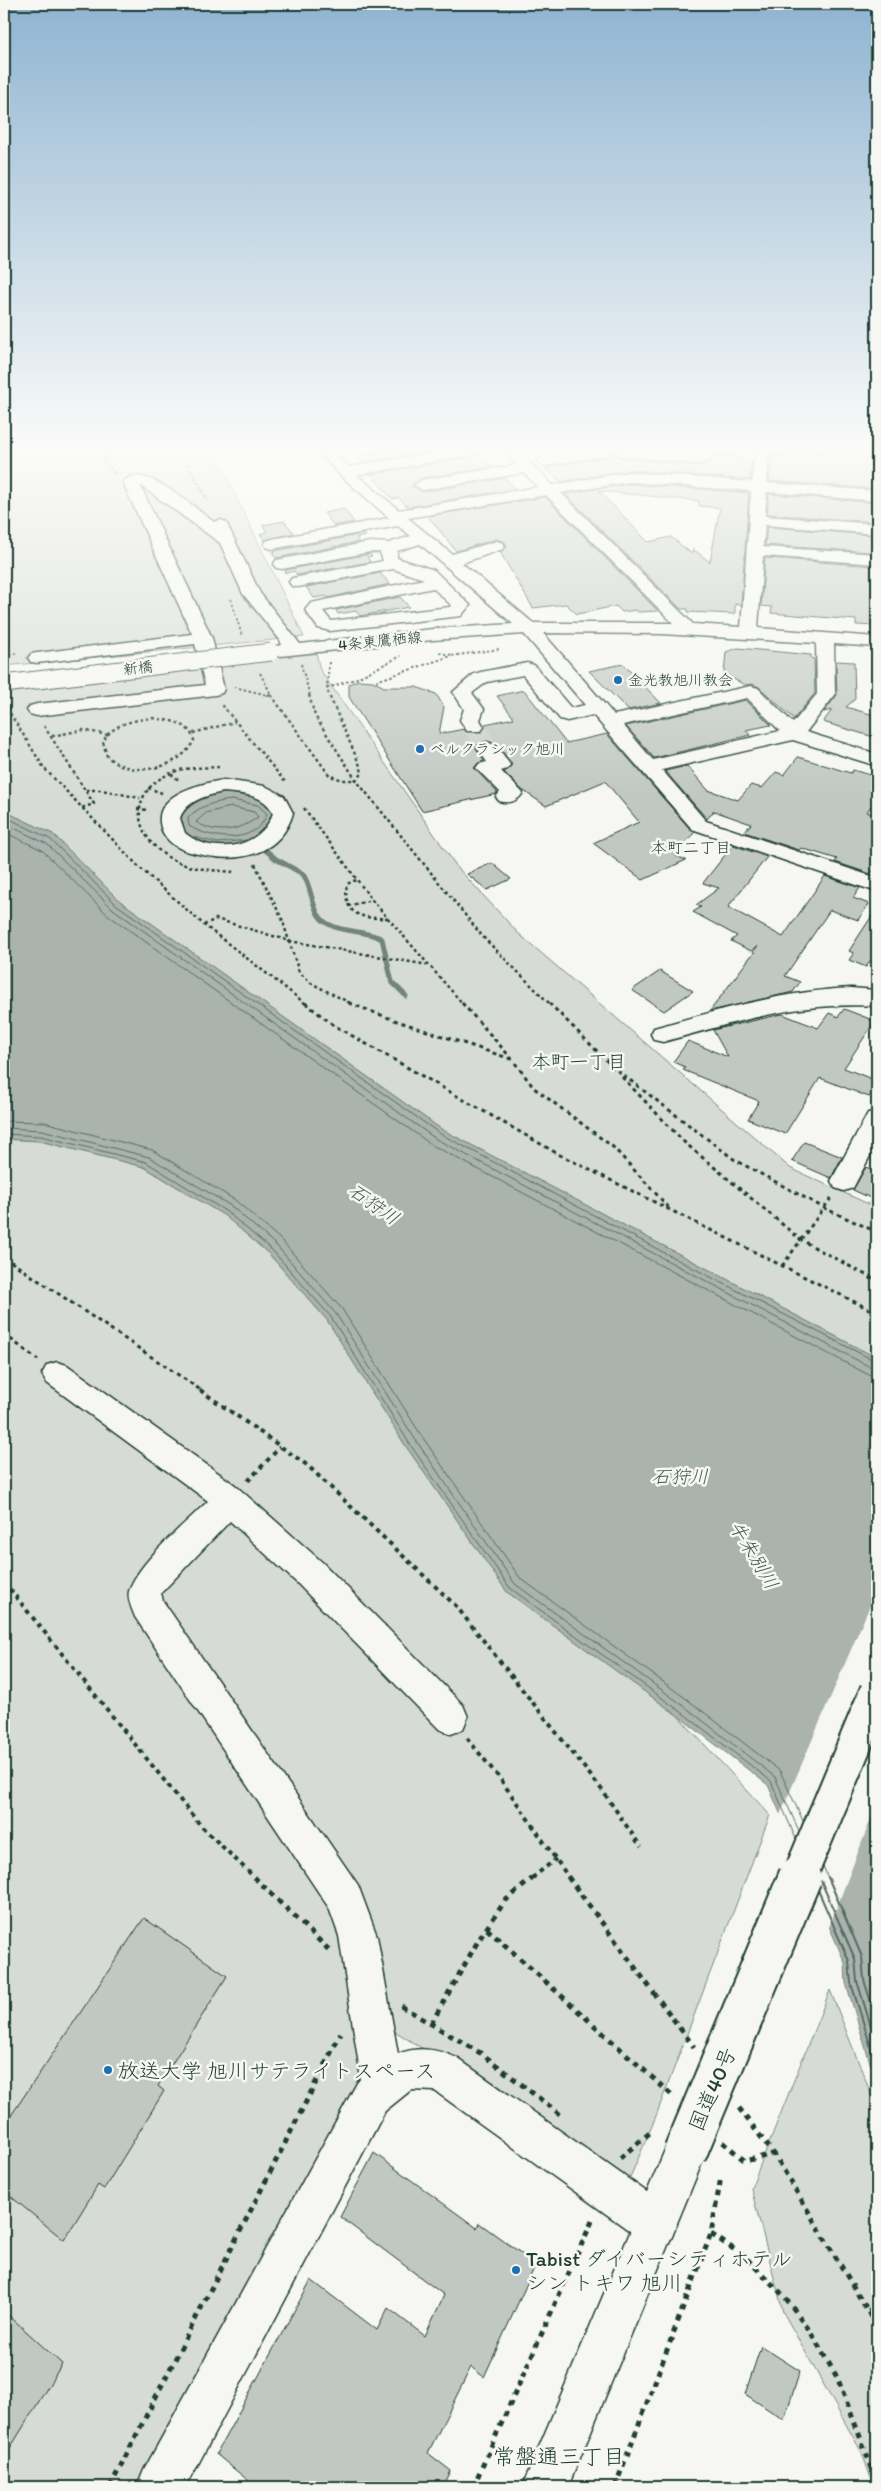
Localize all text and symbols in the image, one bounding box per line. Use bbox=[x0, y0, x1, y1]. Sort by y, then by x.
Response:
street label: 4条東鷹栖線 bbox=[337, 628, 423, 654]
street label: 新橋 bbox=[122, 657, 154, 679]
place label: 金光教旭川教会 bbox=[628, 671, 733, 689]
marker: 金光教旭川教会 bbox=[612, 674, 624, 686]
place label: ベルクラシック旭川 bbox=[430, 740, 565, 758]
marker: ベルクラシック旭川 bbox=[414, 743, 426, 755]
district label: 本町二丁目 bbox=[651, 838, 731, 857]
district label: 本町一丁目 bbox=[531, 1050, 627, 1073]
water label: 石狩川 bbox=[344, 1178, 404, 1230]
water label: 石狩川 bbox=[651, 1465, 709, 1488]
water label: 牛朱別川 bbox=[725, 1516, 783, 1594]
street label: 国道40号 bbox=[683, 2043, 741, 2135]
place label: 放送大学 旭川サテライトスペース bbox=[118, 2058, 436, 2083]
marker: 放送大学 旭川サテライトスペース bbox=[102, 2064, 114, 2076]
place label: Tabist ダイバーシティホテル シン トキワ 旭川 bbox=[526, 2246, 792, 2295]
marker: Tabist ダイバーシティホテル シン トキワ 旭川 bbox=[510, 2264, 522, 2276]
district label: 常盤通三丁目 bbox=[493, 2443, 625, 2470]

